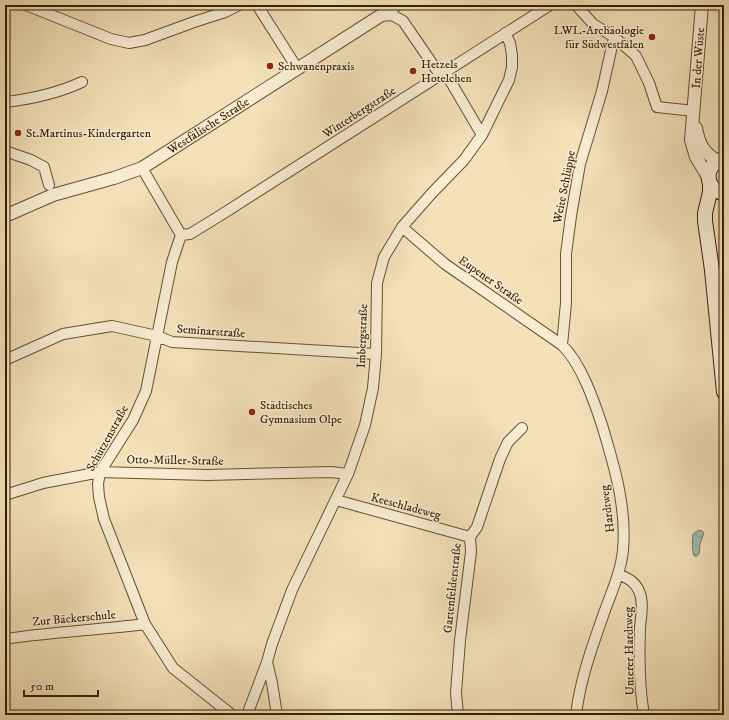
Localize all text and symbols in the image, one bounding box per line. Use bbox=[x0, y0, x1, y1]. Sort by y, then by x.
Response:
place label: LWL-Archäologie für Südwestfalen bbox=[554, 23, 645, 52]
street label: In der Wüste bbox=[689, 27, 708, 89]
marker: LWL-Archäologie für Südwestfalen bbox=[647, 32, 657, 42]
place label: Hetzels Hotelchen bbox=[421, 57, 472, 86]
place label: Schwanenpraxis bbox=[278, 59, 354, 74]
marker: Schwanenpraxis bbox=[265, 61, 275, 71]
marker: Hetzels Hotelchen bbox=[408, 66, 418, 76]
street label: Winterbergstraße bbox=[319, 83, 399, 142]
street label: Westfälische Straße bbox=[164, 95, 252, 158]
place label: St.Martinus-Kindergarten bbox=[26, 126, 152, 141]
marker: St.Martinus-Kindergarten bbox=[13, 128, 23, 138]
street label: Weite Schlüppe bbox=[550, 149, 579, 226]
street label: Eupener Straße bbox=[456, 253, 526, 308]
street label: Imbergstraße bbox=[354, 304, 371, 368]
street label: Seminarstraße bbox=[176, 322, 246, 341]
place label: Städtisches Gymnasium Olpe bbox=[260, 398, 342, 427]
street label: Schützenstraße bbox=[83, 402, 132, 474]
marker: Städtisches Gymnasium Olpe bbox=[247, 407, 257, 417]
street label: Otto-Müller-Straße bbox=[126, 452, 224, 469]
street label: Hardtweg bbox=[597, 484, 618, 534]
street label: Keeschladeweg bbox=[369, 490, 443, 523]
street label: Gartenfelderstraße bbox=[440, 542, 465, 634]
street label: Zur Bäckerschule bbox=[32, 607, 116, 630]
street label: Unterer Hardtweg bbox=[621, 607, 638, 695]
scale bar bbox=[24, 672, 98, 698]
text: 50 m bbox=[30, 679, 54, 694]

